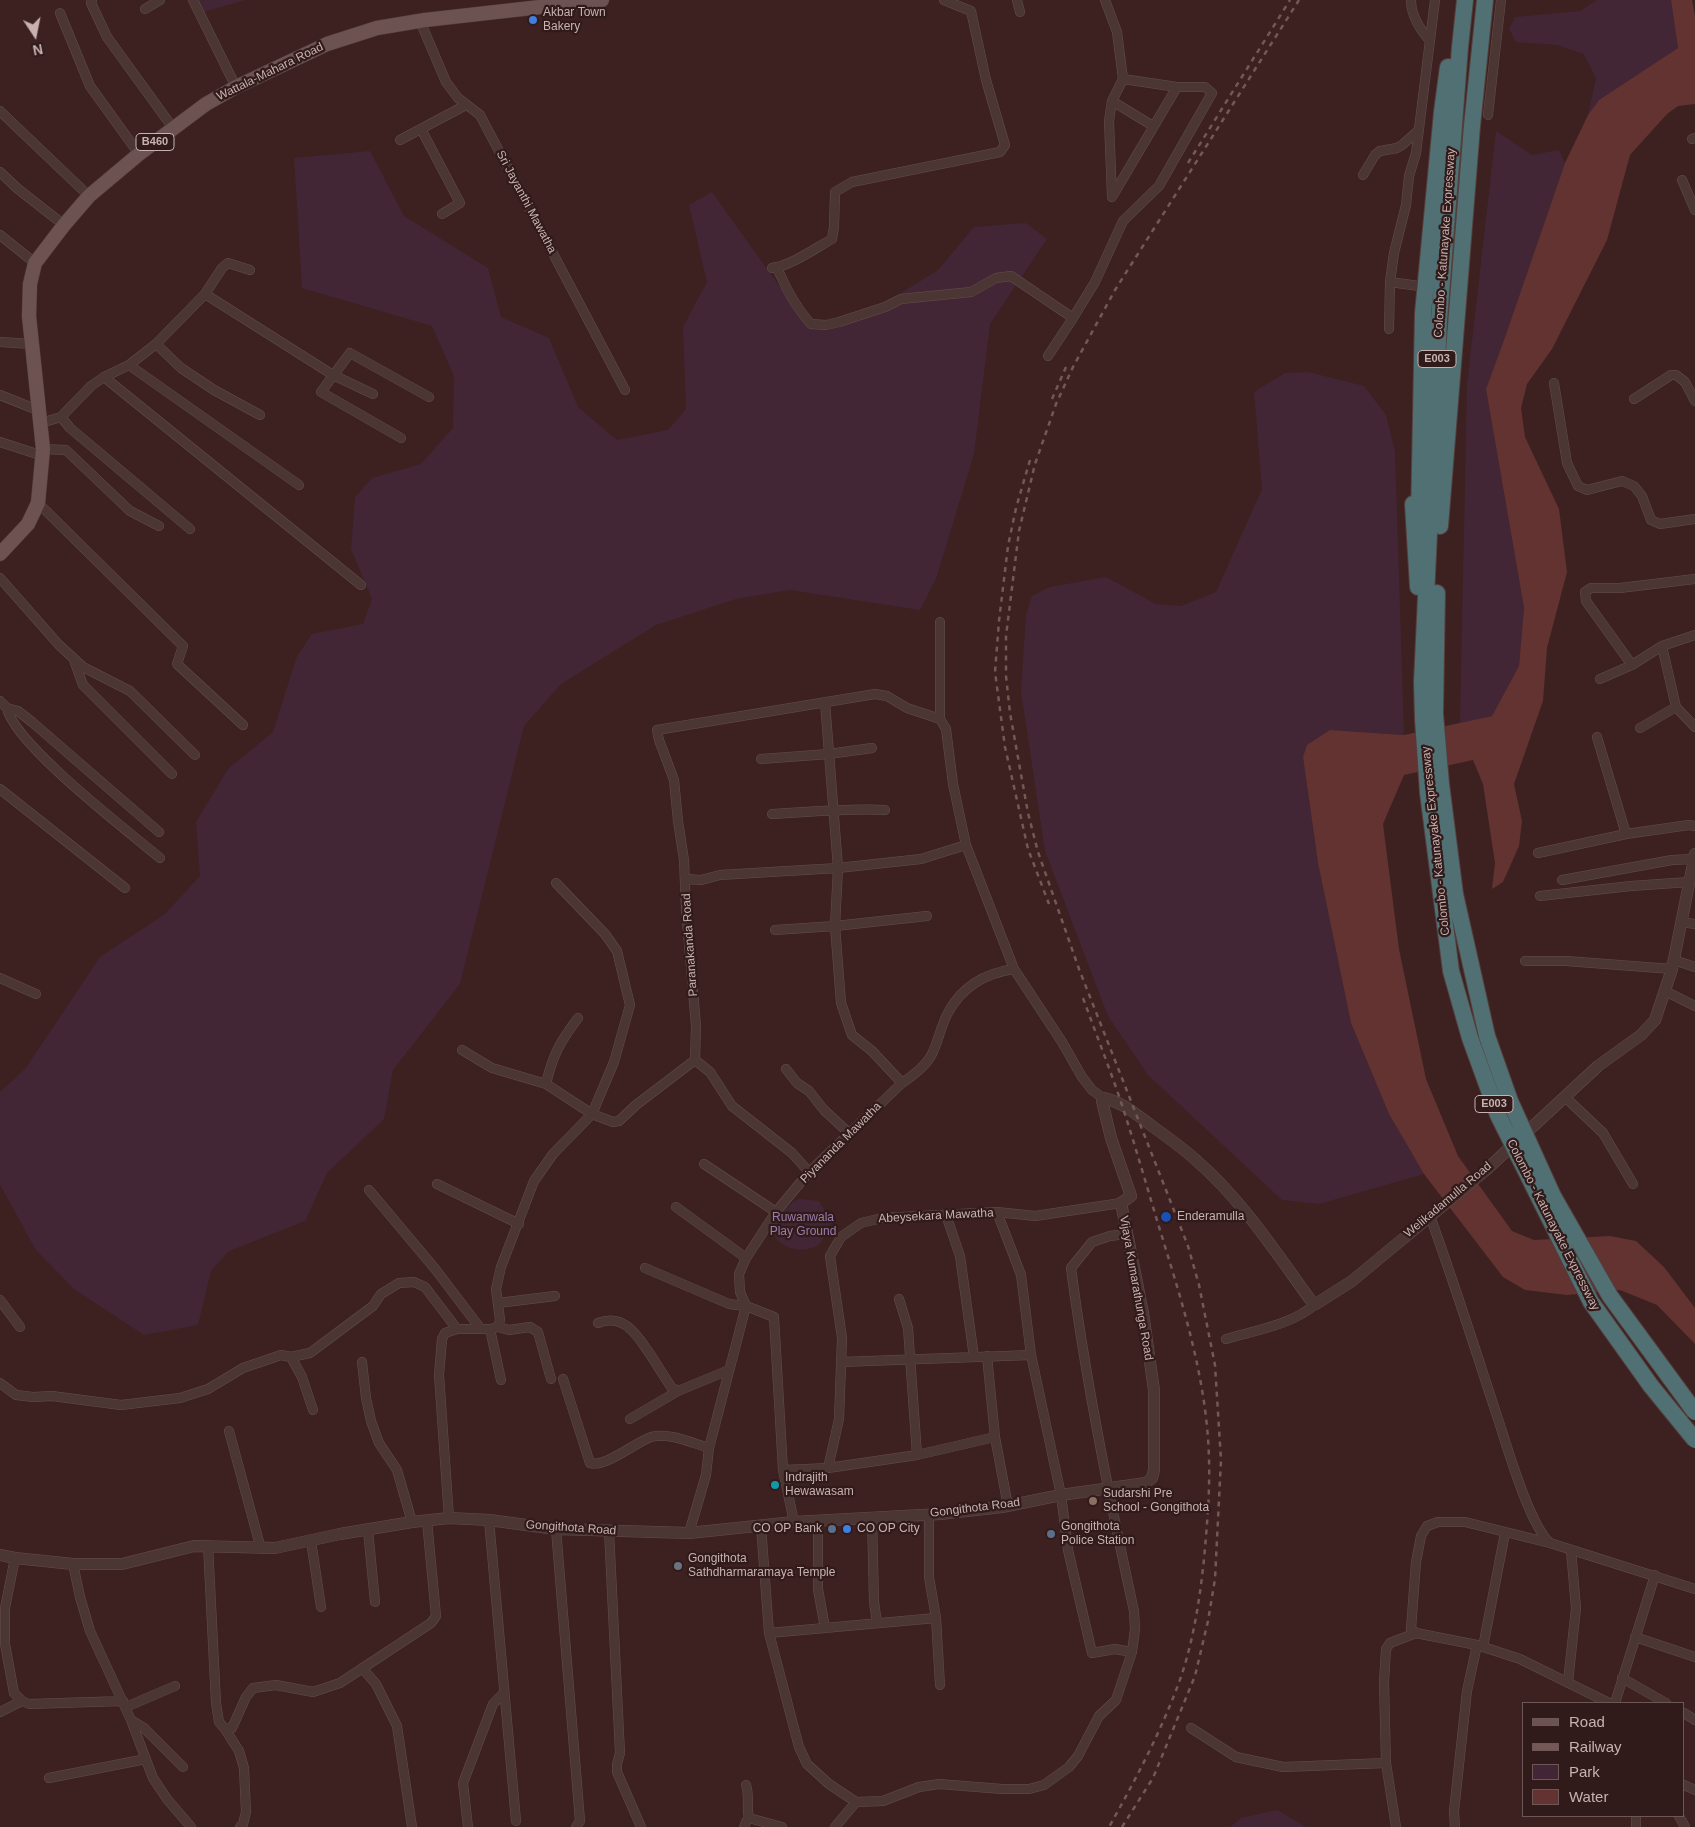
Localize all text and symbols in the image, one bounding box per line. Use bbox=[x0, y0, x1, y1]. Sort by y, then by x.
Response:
place label: Akbar Town Bakery bbox=[543, 6, 606, 34]
north arrow bbox=[10, 10, 60, 60]
marker: Akbar Town Bakery bbox=[527, 14, 539, 26]
street label: Wattala-Mahara Road bbox=[214, 40, 326, 104]
text: N bbox=[31, 41, 44, 59]
road number: B460 bbox=[136, 134, 174, 150]
street label: Sri Jayanthi Mawatha bbox=[493, 148, 559, 256]
street label: Colombo - Katunayake Expressway bbox=[1431, 148, 1459, 338]
road number: E003 bbox=[1418, 350, 1456, 368]
street label: Colombo - Katunayake Expressway bbox=[1419, 746, 1453, 936]
street label: Paranakanda Road bbox=[679, 893, 701, 997]
road number: E003 bbox=[1475, 1096, 1513, 1112]
street label: Piyananda Mawatha bbox=[797, 1099, 885, 1187]
street label: Colombo - Katunayake Expressway bbox=[1503, 1137, 1603, 1313]
street label: Welikadamulla Road bbox=[1401, 1159, 1495, 1241]
street label: Abeysekara Mawatha bbox=[878, 1206, 994, 1226]
marker: Enderamulla bbox=[1159, 1210, 1173, 1224]
place label: Enderamulla bbox=[1177, 1210, 1244, 1224]
park label: Ruwanwala Play Ground bbox=[770, 1211, 836, 1239]
street label: Vijaya Kumarathunga Road bbox=[1116, 1215, 1156, 1361]
place label: Indrajith Hewawasam bbox=[785, 1471, 854, 1499]
marker: Indrajith Hewawasam bbox=[769, 1479, 781, 1491]
place label: Sudarshi Pre School - Gongithota bbox=[1103, 1487, 1209, 1515]
street label: Gongithota Road bbox=[929, 1495, 1021, 1521]
marker: Sudarshi Pre School - Gongithota bbox=[1087, 1495, 1099, 1507]
street label: Gongithota Road bbox=[525, 1518, 617, 1538]
place label: Gongithota Police Station bbox=[1061, 1520, 1134, 1548]
place label: CO OP Bank bbox=[753, 1522, 822, 1536]
place label: CO OP City bbox=[857, 1522, 920, 1536]
marker: CO OP Bank bbox=[826, 1523, 838, 1535]
marker: CO OP City bbox=[841, 1523, 853, 1535]
marker: Gongithota Police Station bbox=[1045, 1528, 1057, 1540]
place label: Gongithota Sathdharmaramaya Temple bbox=[688, 1552, 835, 1580]
marker: Gongithota Sathdharmaramaya Temple bbox=[672, 1560, 684, 1572]
legend bbox=[1522, 1702, 1685, 1817]
text: Road bbox=[1569, 1713, 1605, 1730]
text: Railway bbox=[1569, 1738, 1622, 1755]
text: Park bbox=[1569, 1763, 1600, 1780]
text: Water bbox=[1569, 1788, 1608, 1805]

